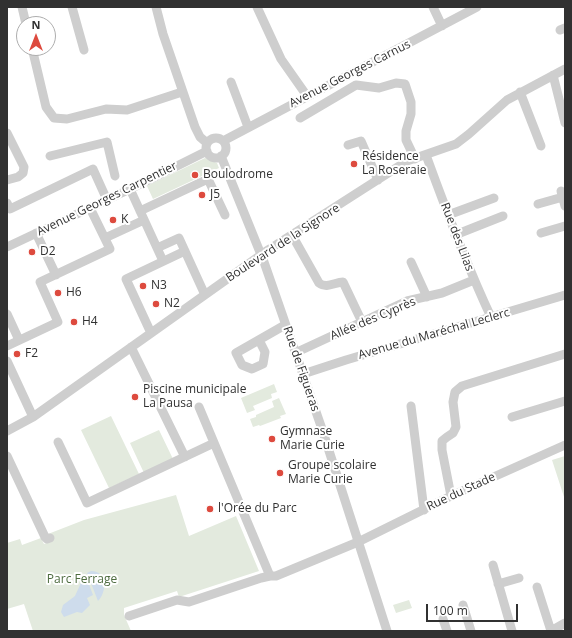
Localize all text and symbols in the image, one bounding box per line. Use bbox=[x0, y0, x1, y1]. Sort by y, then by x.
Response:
north arrow bbox=[16, 16, 56, 56]
text: N bbox=[32, 17, 40, 32]
street label: Avenue Georges Carnus bbox=[287, 37, 413, 111]
place label: Résidence La Roseraie bbox=[362, 150, 426, 178]
street label: Avenue Georges Carpentier bbox=[35, 159, 179, 239]
marker: Résidence La Roseraie bbox=[349, 159, 359, 169]
place label: Boulodrome bbox=[203, 168, 273, 182]
marker: Boulodrome bbox=[190, 170, 200, 180]
place label: J5 bbox=[210, 188, 220, 202]
marker: J5 bbox=[197, 190, 207, 200]
street label: Boulevard de la Signore bbox=[224, 201, 342, 285]
street label: Rue des Lilas bbox=[437, 201, 477, 273]
place label: K bbox=[121, 213, 128, 227]
marker: K bbox=[108, 215, 118, 225]
place label: D2 bbox=[40, 245, 56, 259]
marker: D2 bbox=[27, 247, 37, 257]
place label: N3 bbox=[151, 279, 167, 293]
marker: N3 bbox=[138, 281, 148, 291]
place label: H6 bbox=[66, 286, 82, 300]
marker: H6 bbox=[53, 288, 63, 298]
street label: Allée des Cyprès bbox=[328, 295, 418, 343]
place label: N2 bbox=[164, 297, 180, 311]
marker: N2 bbox=[151, 299, 161, 309]
street label: Avenue du Maréchal Leclerc bbox=[357, 305, 511, 363]
place label: H4 bbox=[82, 315, 98, 329]
marker: H4 bbox=[69, 317, 79, 327]
street label: Rue de Figueras bbox=[280, 325, 322, 413]
place label: F2 bbox=[25, 347, 38, 361]
marker: F2 bbox=[12, 349, 22, 359]
place label: Piscine municipale La Pausa bbox=[143, 383, 246, 411]
marker: Piscine municipale La Pausa bbox=[130, 392, 140, 402]
place label: Gymnase Marie Curie bbox=[280, 425, 345, 453]
marker: Gymnase Marie Curie bbox=[267, 434, 277, 444]
place label: Groupe scolaire Marie Curie bbox=[288, 459, 376, 487]
marker: Groupe scolaire Marie Curie bbox=[275, 468, 285, 478]
street label: Rue du Stade bbox=[424, 470, 498, 514]
place label: l'Orée du Parc bbox=[218, 502, 297, 516]
marker: l'Orée du Parc bbox=[205, 504, 215, 514]
park label: Parc Ferrage bbox=[47, 573, 117, 587]
scale bar bbox=[428, 596, 520, 622]
text: 100 m bbox=[433, 602, 468, 619]

